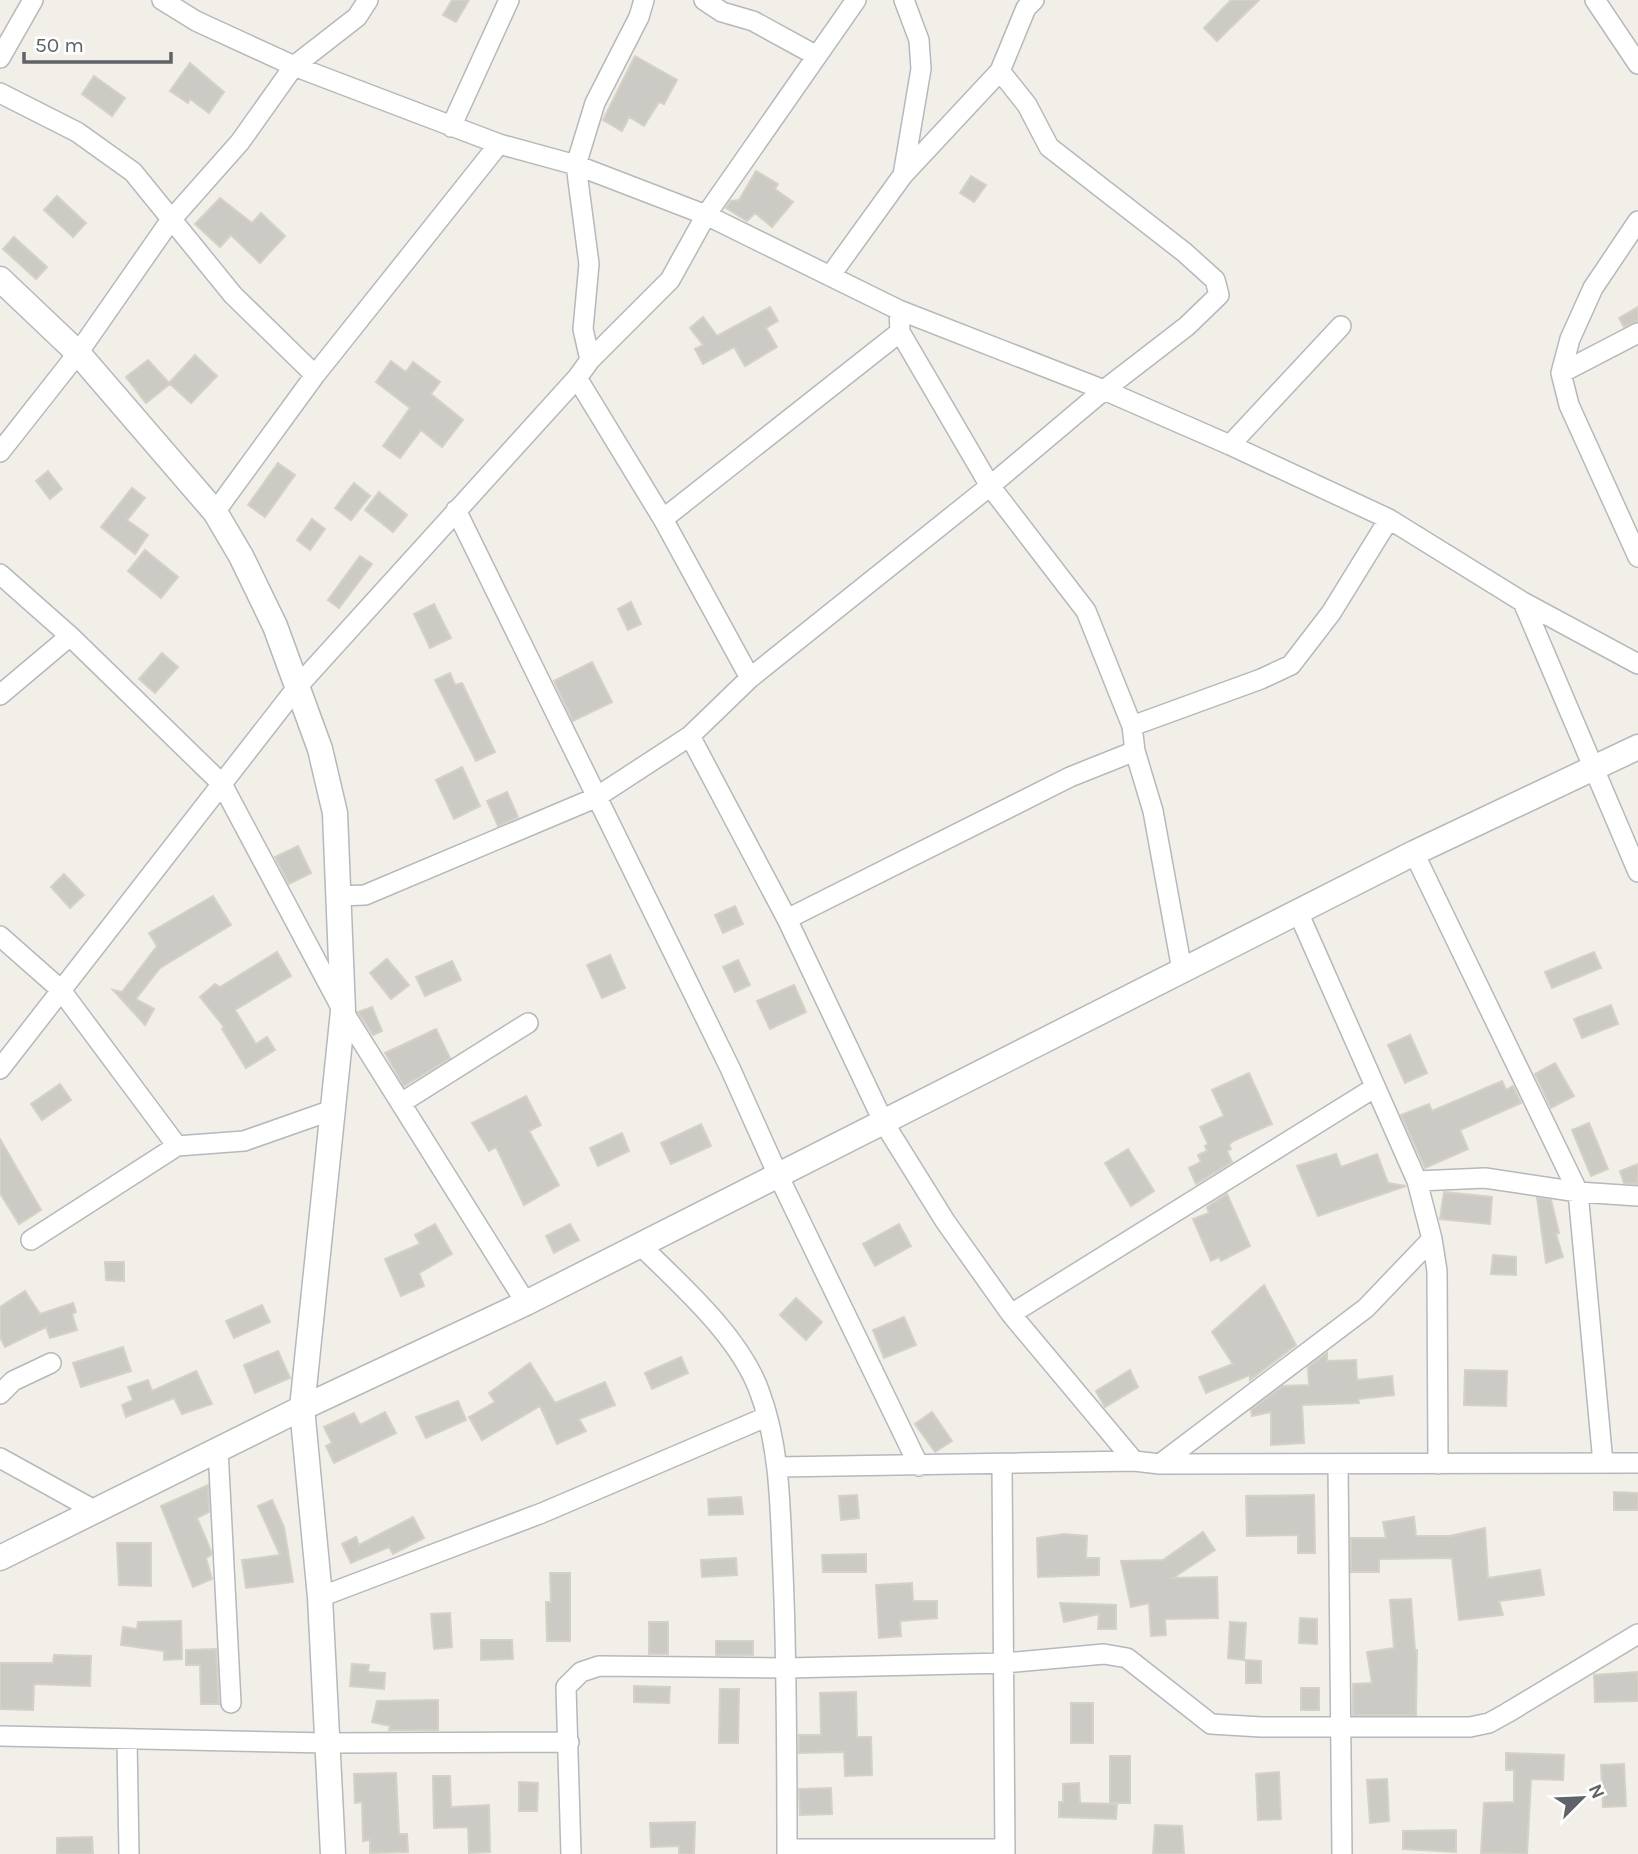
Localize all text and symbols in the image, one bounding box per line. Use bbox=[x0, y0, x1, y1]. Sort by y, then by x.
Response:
scale bar bbox=[24, 21, 172, 65]
text: 50 m bbox=[35, 33, 84, 57]
north arrow bbox=[1547, 1763, 1617, 1833]
text: N bbox=[1584, 1781, 1609, 1802]

